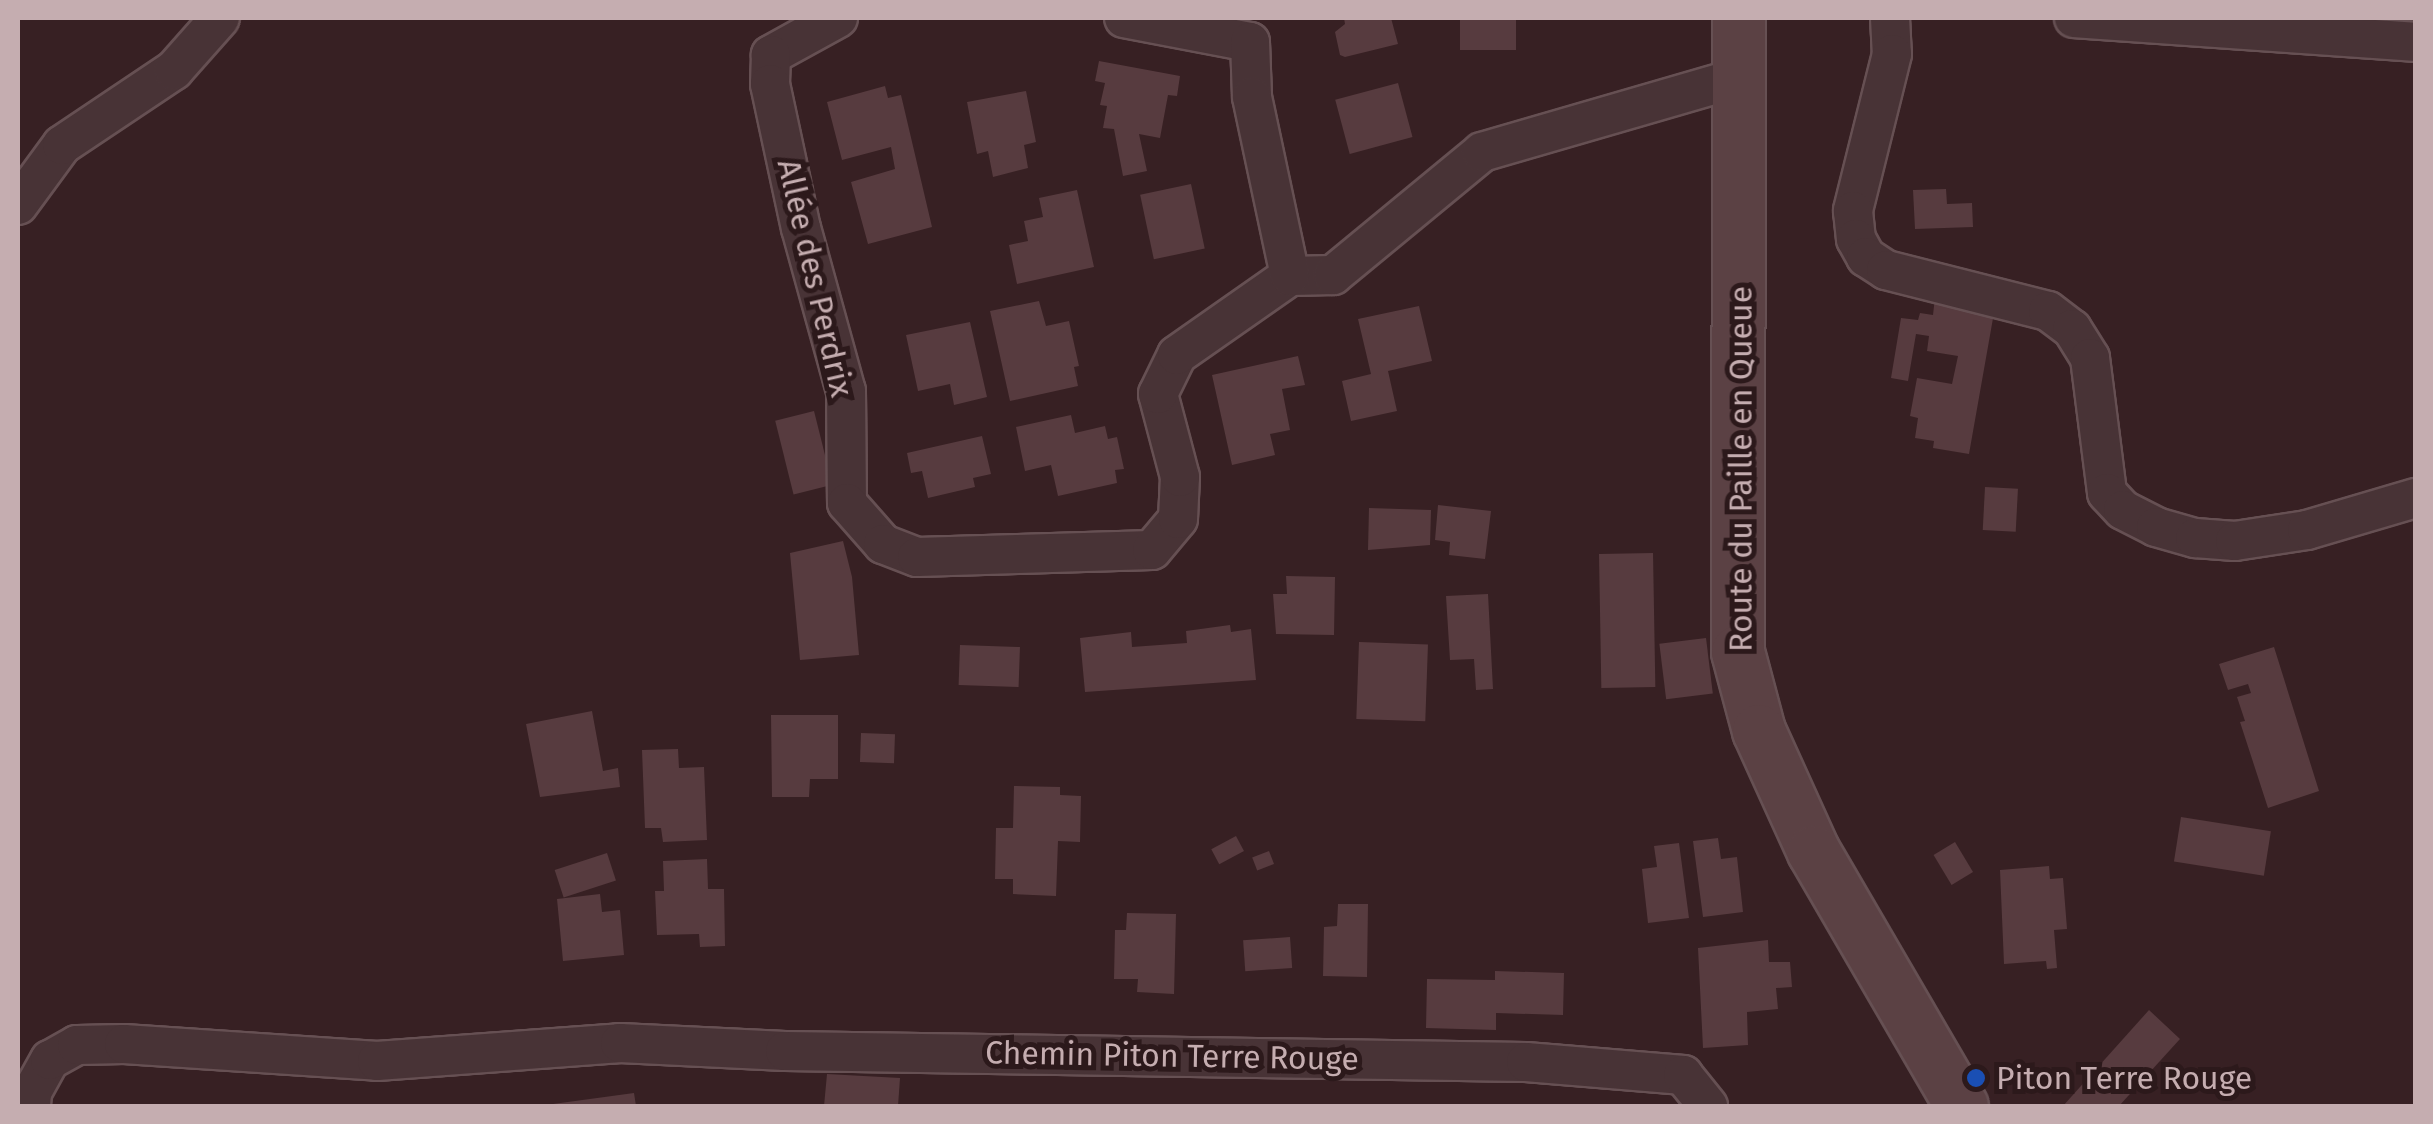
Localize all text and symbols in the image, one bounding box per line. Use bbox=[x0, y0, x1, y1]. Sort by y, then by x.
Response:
street label: Allée des Perdrix bbox=[769, 155, 861, 401]
street label: Route du Paille en Queue bbox=[1722, 286, 1760, 652]
street label: Chemin Piton Terre Rouge bbox=[985, 1034, 1359, 1078]
place label: Piton Terre Rouge bbox=[1996, 1059, 2252, 1097]
marker: Piton Terre Rouge bbox=[1965, 1067, 1987, 1089]

